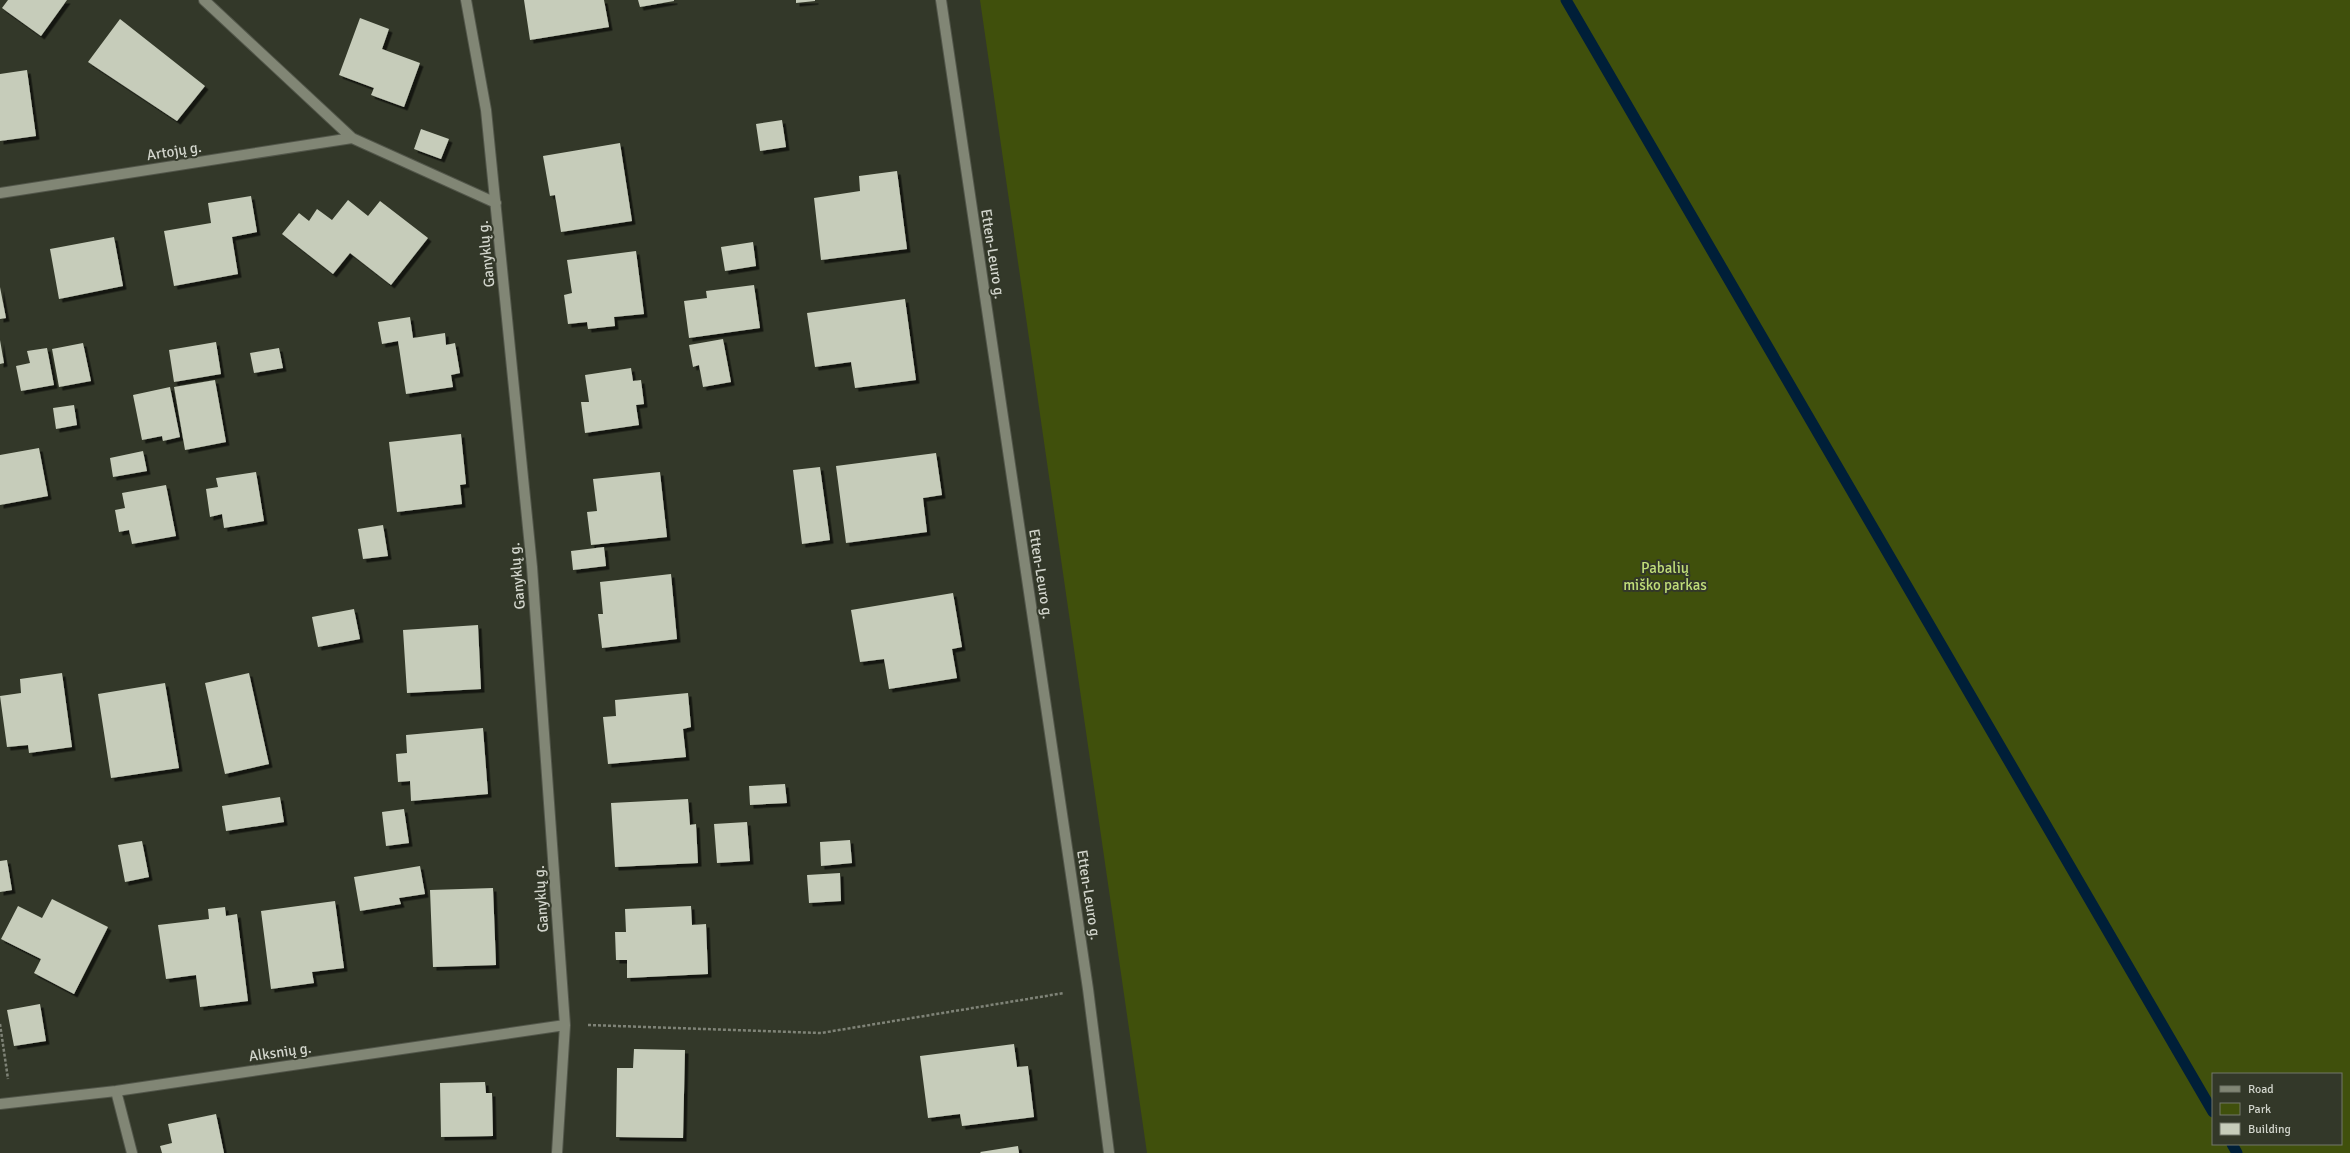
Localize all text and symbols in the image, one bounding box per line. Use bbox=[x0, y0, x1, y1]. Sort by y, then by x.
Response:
street label: Artojų g. bbox=[145, 138, 203, 164]
street label: Etten-Leuro g. bbox=[977, 208, 1009, 300]
street label: Ganyklų g. bbox=[474, 220, 498, 288]
street label: Etten-Leuro g. bbox=[1025, 528, 1057, 620]
street label: Ganyklų g. bbox=[505, 542, 529, 610]
park label: Pabalių miško parkas bbox=[1623, 559, 1707, 594]
street label: Etten-Leuro g. bbox=[1073, 849, 1105, 941]
street label: Ganyklų g. bbox=[530, 865, 552, 933]
street label: Alksnių g. bbox=[247, 1039, 313, 1065]
legend bbox=[2212, 1073, 2342, 1145]
text: Road bbox=[2248, 1082, 2274, 1097]
text: Park bbox=[2248, 1102, 2271, 1117]
text: Building bbox=[2248, 1122, 2291, 1137]

